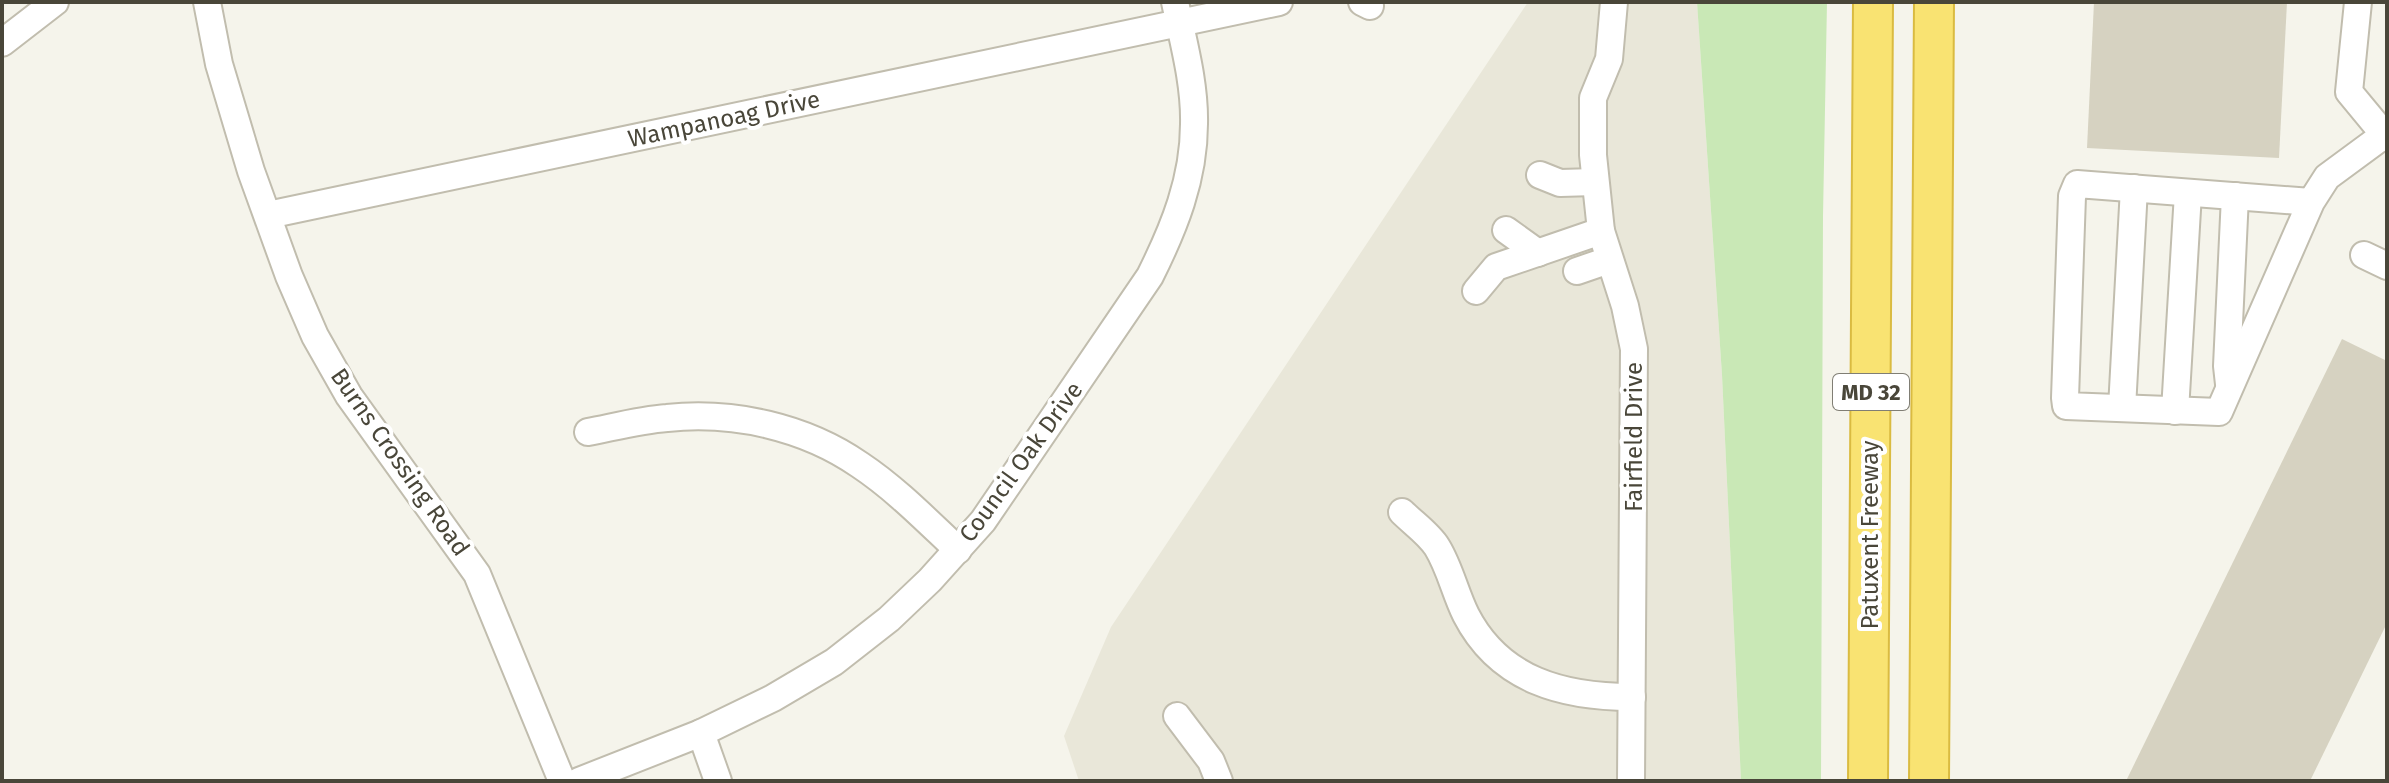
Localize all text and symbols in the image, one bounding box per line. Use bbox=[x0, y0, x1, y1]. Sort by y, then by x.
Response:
street label: Wampanoag Drive bbox=[625, 85, 823, 153]
street label: Fairfield Drive bbox=[1620, 362, 1648, 512]
street label: Burns Crossing Road bbox=[325, 363, 475, 561]
road number: MD 32 bbox=[1833, 374, 1909, 410]
street label: Council Oak Drive bbox=[954, 377, 1088, 547]
street label: Patuxent Freeway bbox=[1856, 440, 1884, 629]

